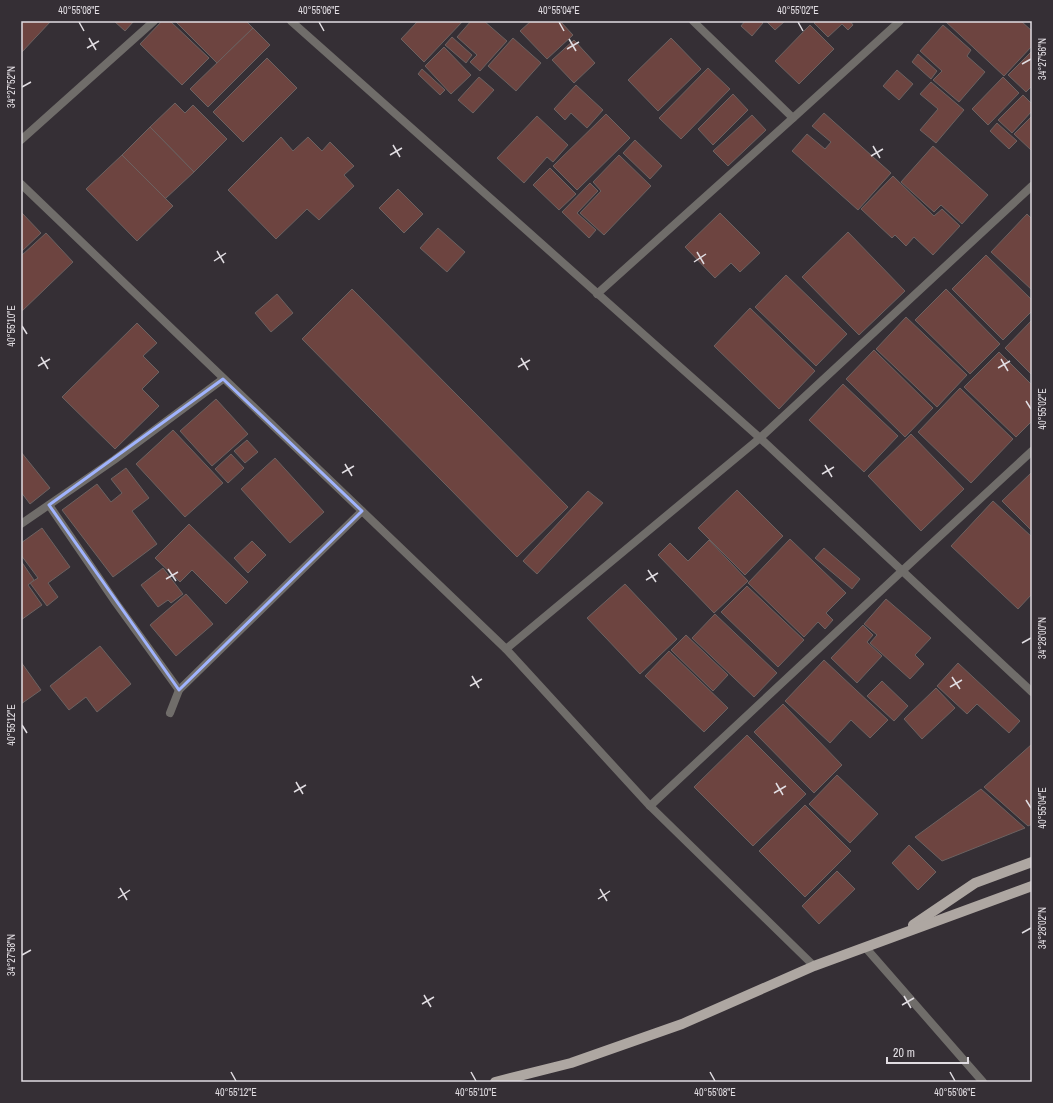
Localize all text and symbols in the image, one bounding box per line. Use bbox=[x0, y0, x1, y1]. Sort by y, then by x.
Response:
text: 40°55'08"E bbox=[58, 4, 100, 17]
text: 40°55'06"E bbox=[298, 4, 340, 17]
text: 40°55'04"E bbox=[538, 4, 580, 17]
text: 40°55'02"E bbox=[777, 4, 819, 17]
text: 34°27'56"N bbox=[1036, 38, 1049, 80]
text: 34°27'52"N bbox=[5, 66, 18, 108]
text: 40°55'10"E bbox=[5, 305, 18, 347]
text: 40°55'02"E bbox=[1036, 388, 1049, 430]
text: 34°28'00"N bbox=[1036, 617, 1049, 659]
text: 40°55'12"E bbox=[5, 704, 18, 746]
text: 40°55'04"E bbox=[1036, 787, 1049, 829]
text: 34°28'02"N bbox=[1036, 907, 1049, 949]
text: 34°27'58"N bbox=[5, 934, 18, 976]
scale bar bbox=[887, 1039, 968, 1065]
text: 20 m bbox=[893, 1045, 915, 1061]
text: 40°55'12"E bbox=[215, 1086, 257, 1099]
text: 40°55'10"E bbox=[455, 1086, 497, 1099]
text: 40°55'08"E bbox=[694, 1086, 736, 1099]
text: 40°55'06"E bbox=[934, 1086, 976, 1099]

